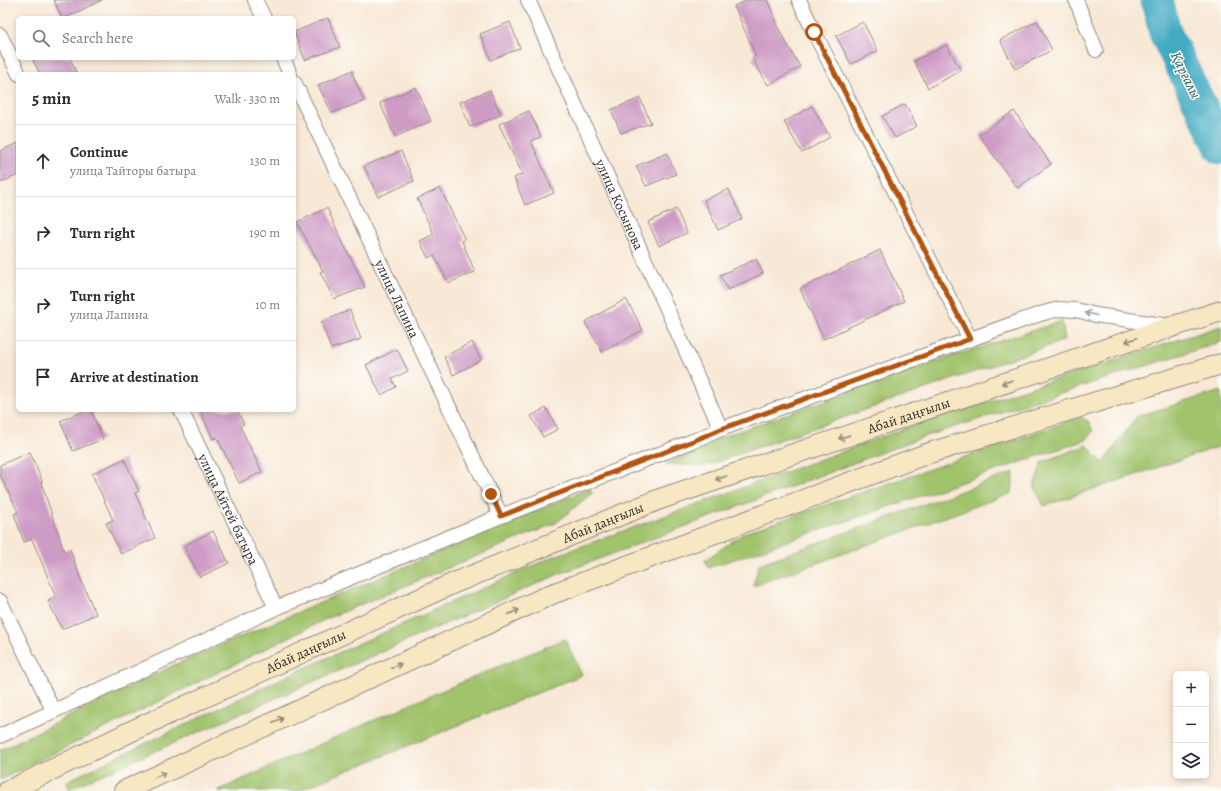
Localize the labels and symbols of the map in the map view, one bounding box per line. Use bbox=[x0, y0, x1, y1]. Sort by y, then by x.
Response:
route start bbox=[805, 23, 823, 41]
water label: Қарғалы bbox=[1166, 48, 1206, 102]
street label: улица Косынова bbox=[591, 155, 649, 253]
street label: улица Лапина bbox=[370, 255, 424, 341]
one-way arrow bbox=[1085, 309, 1098, 317]
one-way arrow bbox=[1125, 337, 1137, 345]
one-way arrow bbox=[1001, 379, 1014, 386]
street label: Абай даңғылы bbox=[864, 393, 953, 438]
one-way arrow bbox=[838, 434, 851, 441]
street label: улица Айтей батыра bbox=[193, 449, 264, 569]
one-way arrow bbox=[716, 475, 728, 483]
route end bbox=[482, 485, 500, 503]
street label: Абай даңғылы bbox=[559, 497, 646, 548]
one-way arrow bbox=[508, 608, 520, 615]
street label: Абай даңғылы bbox=[262, 624, 349, 678]
one-way arrow bbox=[389, 662, 401, 669]
one-way arrow bbox=[271, 716, 283, 724]
one-way arrow bbox=[153, 771, 165, 778]

